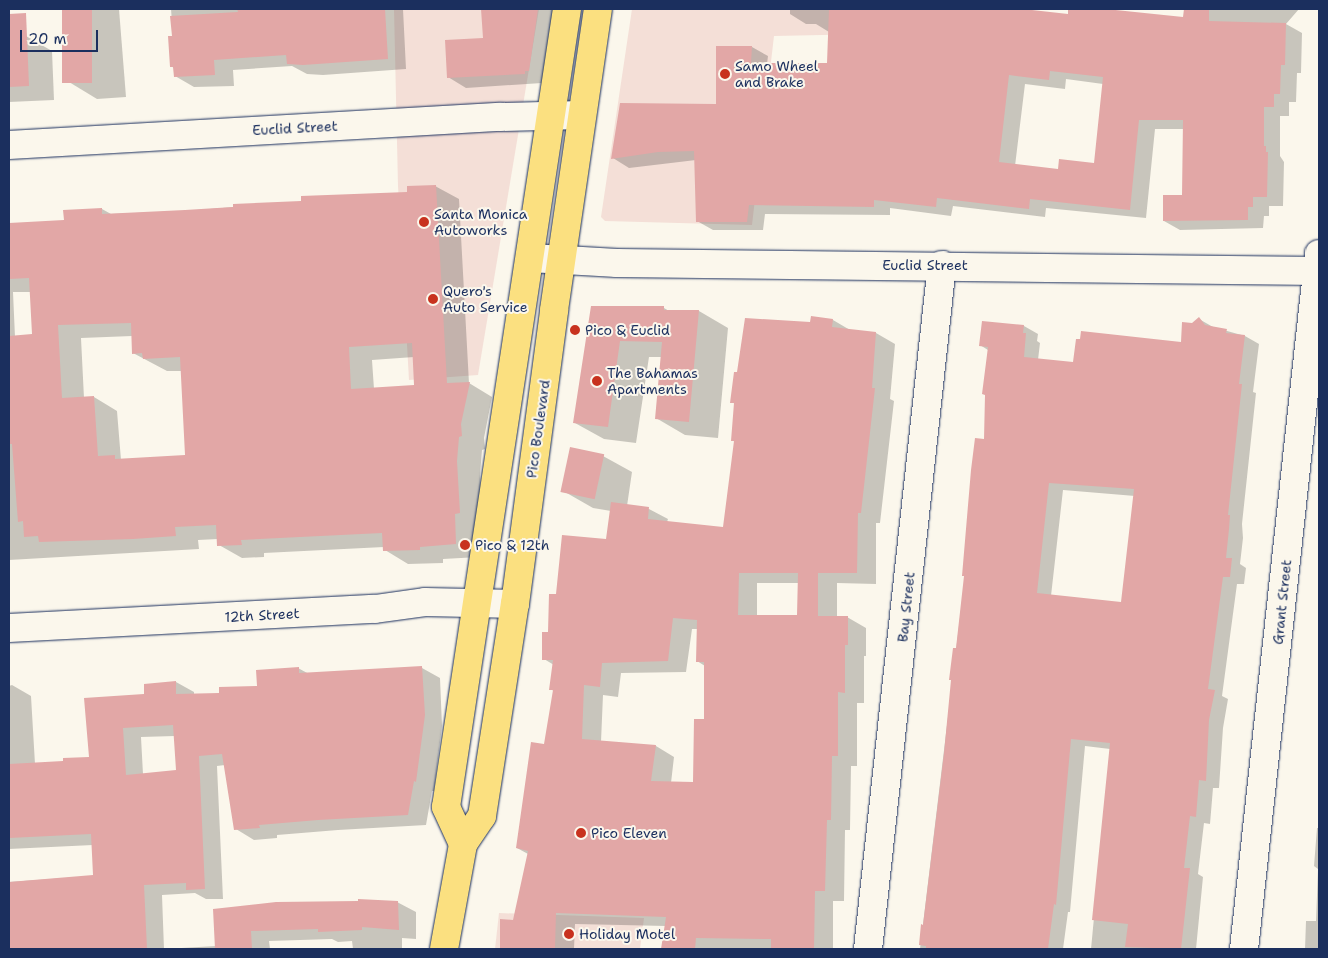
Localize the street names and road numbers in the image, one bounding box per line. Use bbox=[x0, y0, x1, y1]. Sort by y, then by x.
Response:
street label: Euclid Street bbox=[252, 117, 338, 139]
street label: Euclid Street bbox=[882, 257, 968, 273]
street label: Pico Boulevard bbox=[523, 379, 553, 479]
street label: Grant Street bbox=[1269, 559, 1295, 645]
street label: Bay Street bbox=[894, 571, 918, 643]
street label: 12th Street bbox=[224, 605, 300, 625]

